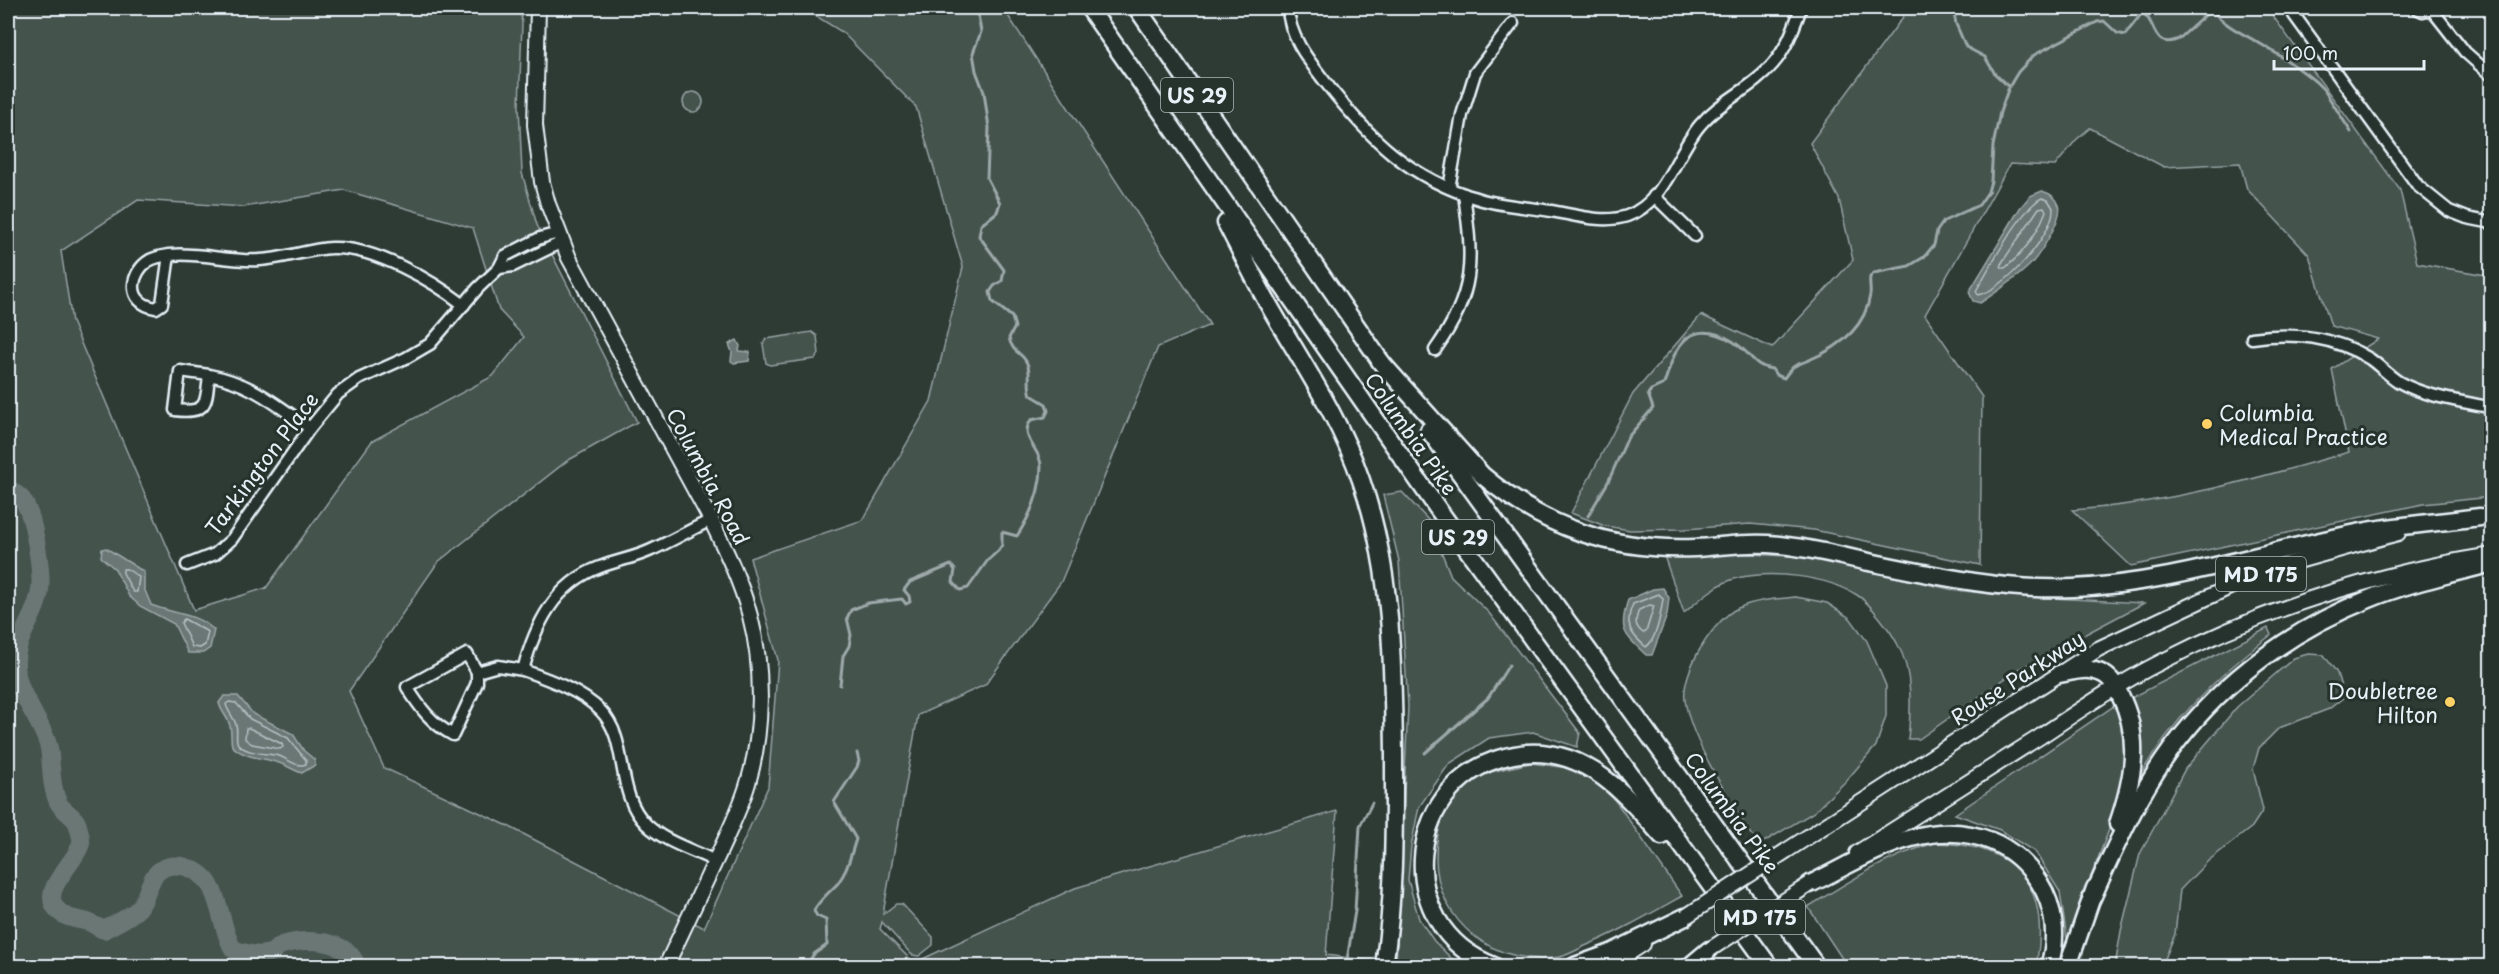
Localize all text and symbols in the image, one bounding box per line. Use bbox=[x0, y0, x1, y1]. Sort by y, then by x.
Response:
scale bar bbox=[2274, 33, 2424, 71]
text: 100 m bbox=[2283, 39, 2338, 66]
road number: US 29 bbox=[1161, 78, 1233, 112]
street label: Columbia Pike bbox=[1358, 365, 1466, 501]
street label: Tarkington Place bbox=[196, 385, 326, 541]
place label: Columbia Medical Practice bbox=[2219, 396, 2388, 452]
street label: Columbia Road bbox=[659, 402, 759, 550]
marker: Columbia Medical Practice bbox=[2200, 417, 2214, 431]
road number: US 29 bbox=[1422, 520, 1494, 554]
road number: MD 175 bbox=[2216, 557, 2306, 591]
street label: Rouse Parkway bbox=[1944, 622, 2090, 732]
place label: Doubletree Hilton bbox=[2327, 674, 2438, 730]
marker: Doubletree Hilton bbox=[2443, 695, 2457, 709]
street label: Columbia Pike bbox=[1678, 744, 1788, 880]
road number: MD 175 bbox=[1715, 900, 1805, 934]

